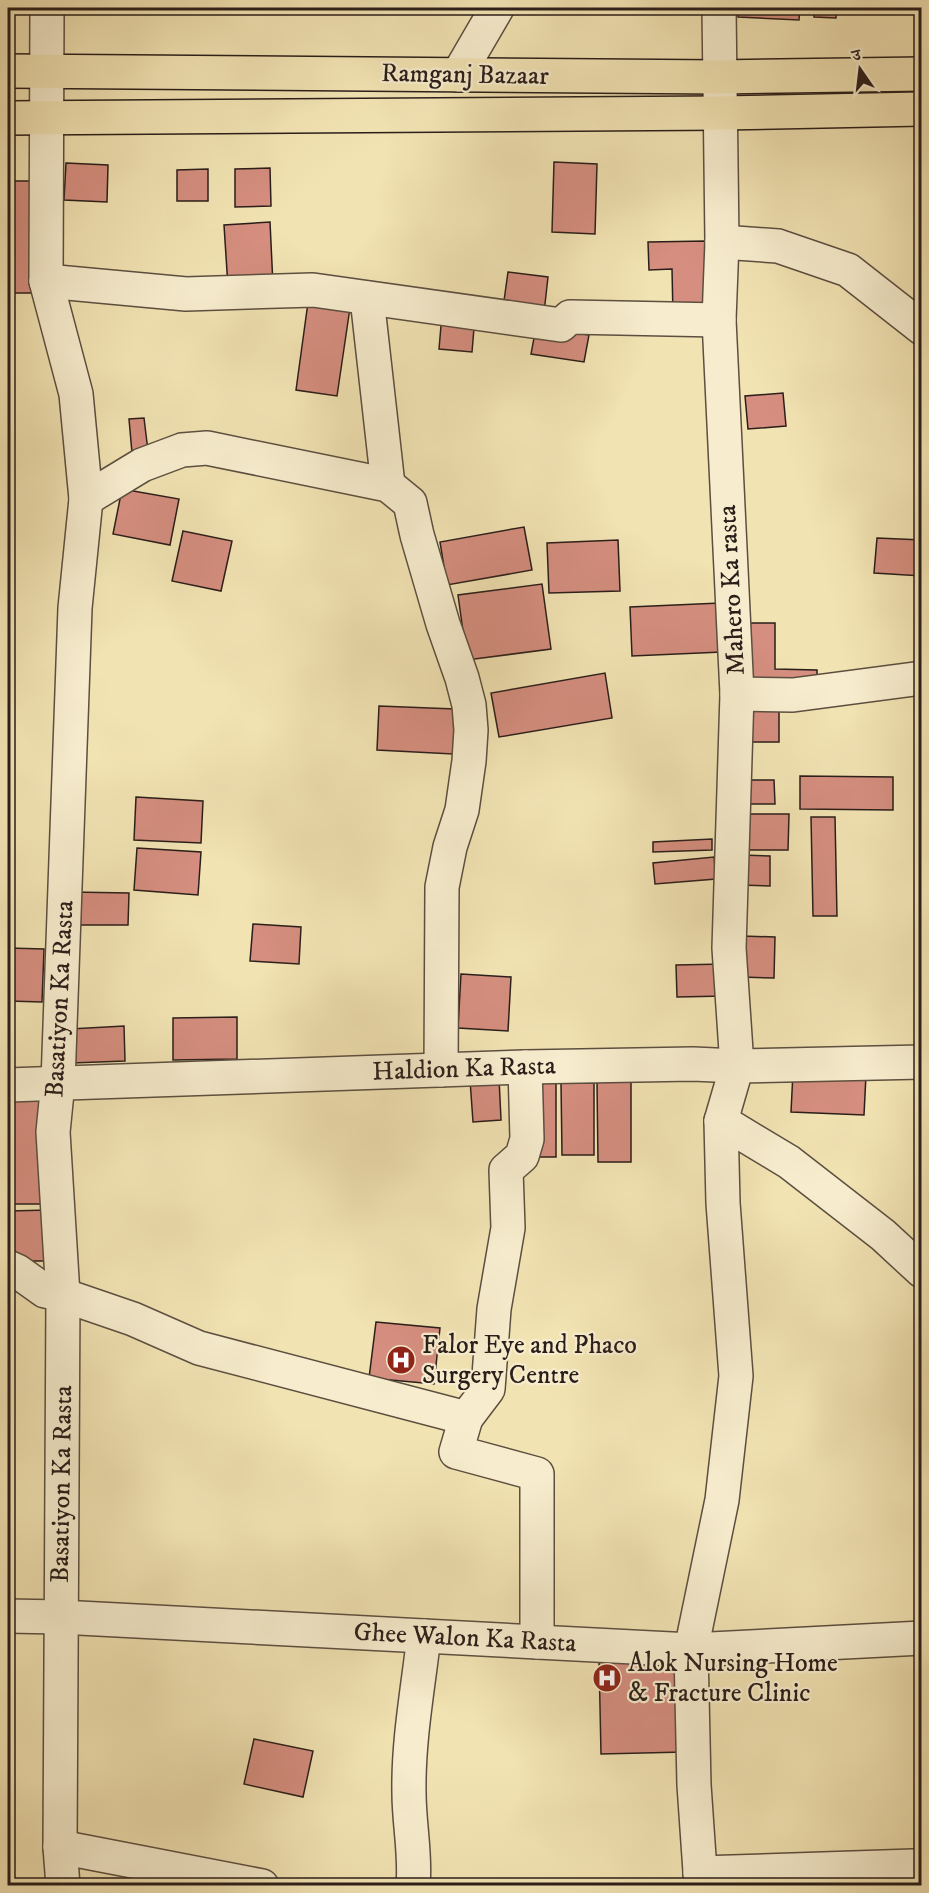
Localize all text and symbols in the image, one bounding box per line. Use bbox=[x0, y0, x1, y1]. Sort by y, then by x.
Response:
north arrow bbox=[830, 39, 890, 99]
text: उ bbox=[849, 44, 865, 66]
street label: Ramganj Bazaar bbox=[381, 57, 549, 93]
street label: Mahero Ka rasta bbox=[711, 504, 753, 676]
street label: Basatiyon Ka Rasta bbox=[38, 899, 82, 1099]
street label: Haldion Ka Rasta bbox=[372, 1049, 556, 1089]
place label: Falor Eye and Phaco Surgery Centre bbox=[422, 1329, 637, 1392]
hospital icon: Falor Eye and Phaco Surgery Centre bbox=[385, 1344, 417, 1376]
street label: Basatiyon Ka Rasta bbox=[44, 1385, 80, 1583]
street label: Ghee Walon Ka Rasta bbox=[353, 1616, 577, 1660]
place label: Alok Nursing Home & Fracture Clinic bbox=[628, 1647, 838, 1710]
hospital icon: Alok Nursing Home & Fracture Clinic bbox=[591, 1662, 623, 1694]

